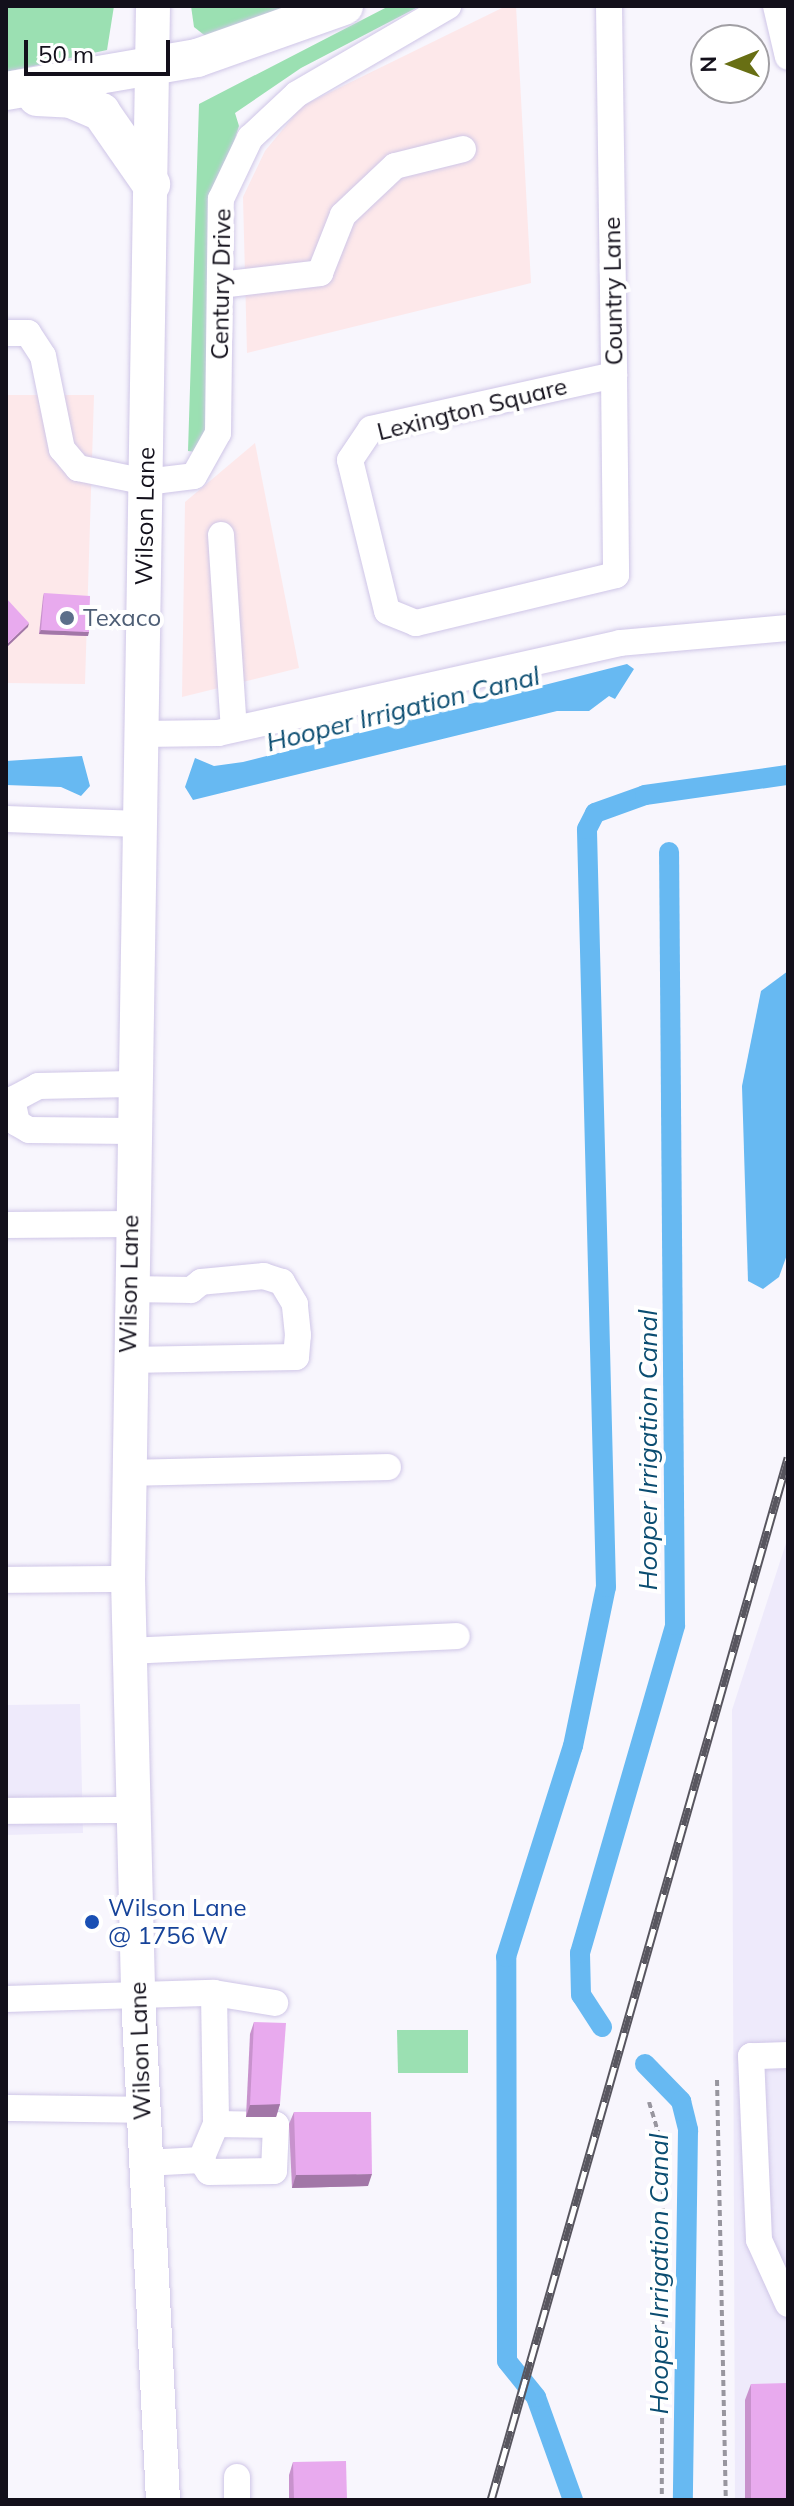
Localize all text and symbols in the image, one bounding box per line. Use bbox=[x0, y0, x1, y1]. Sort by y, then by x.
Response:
scale bar bbox=[28, 24, 174, 74]
north arrow bbox=[690, 24, 770, 104]
text: 50 m bbox=[38, 39, 94, 69]
text: N bbox=[694, 56, 722, 73]
street label: Century Drive bbox=[205, 208, 237, 360]
street label: Country Lane bbox=[597, 216, 629, 366]
street label: Lexington Square bbox=[374, 371, 570, 447]
street label: Wilson Lane bbox=[129, 446, 161, 586]
place label: Texaco bbox=[83, 604, 161, 632]
marker: Texaco bbox=[58, 609, 76, 627]
water label: Hooper Irrigation Canal bbox=[263, 660, 543, 758]
street label: Wilson Lane bbox=[113, 1214, 145, 1354]
water label: Hooper Irrigation Canal bbox=[632, 1310, 664, 1590]
place label: Wilson Lane @ 1756 W bbox=[108, 1894, 247, 1950]
marker: Wilson Lane @ 1756 W bbox=[83, 1913, 101, 1931]
street label: Wilson Lane bbox=[123, 1981, 157, 2121]
water label: Hooper Irrigation Canal bbox=[643, 2134, 675, 2414]

